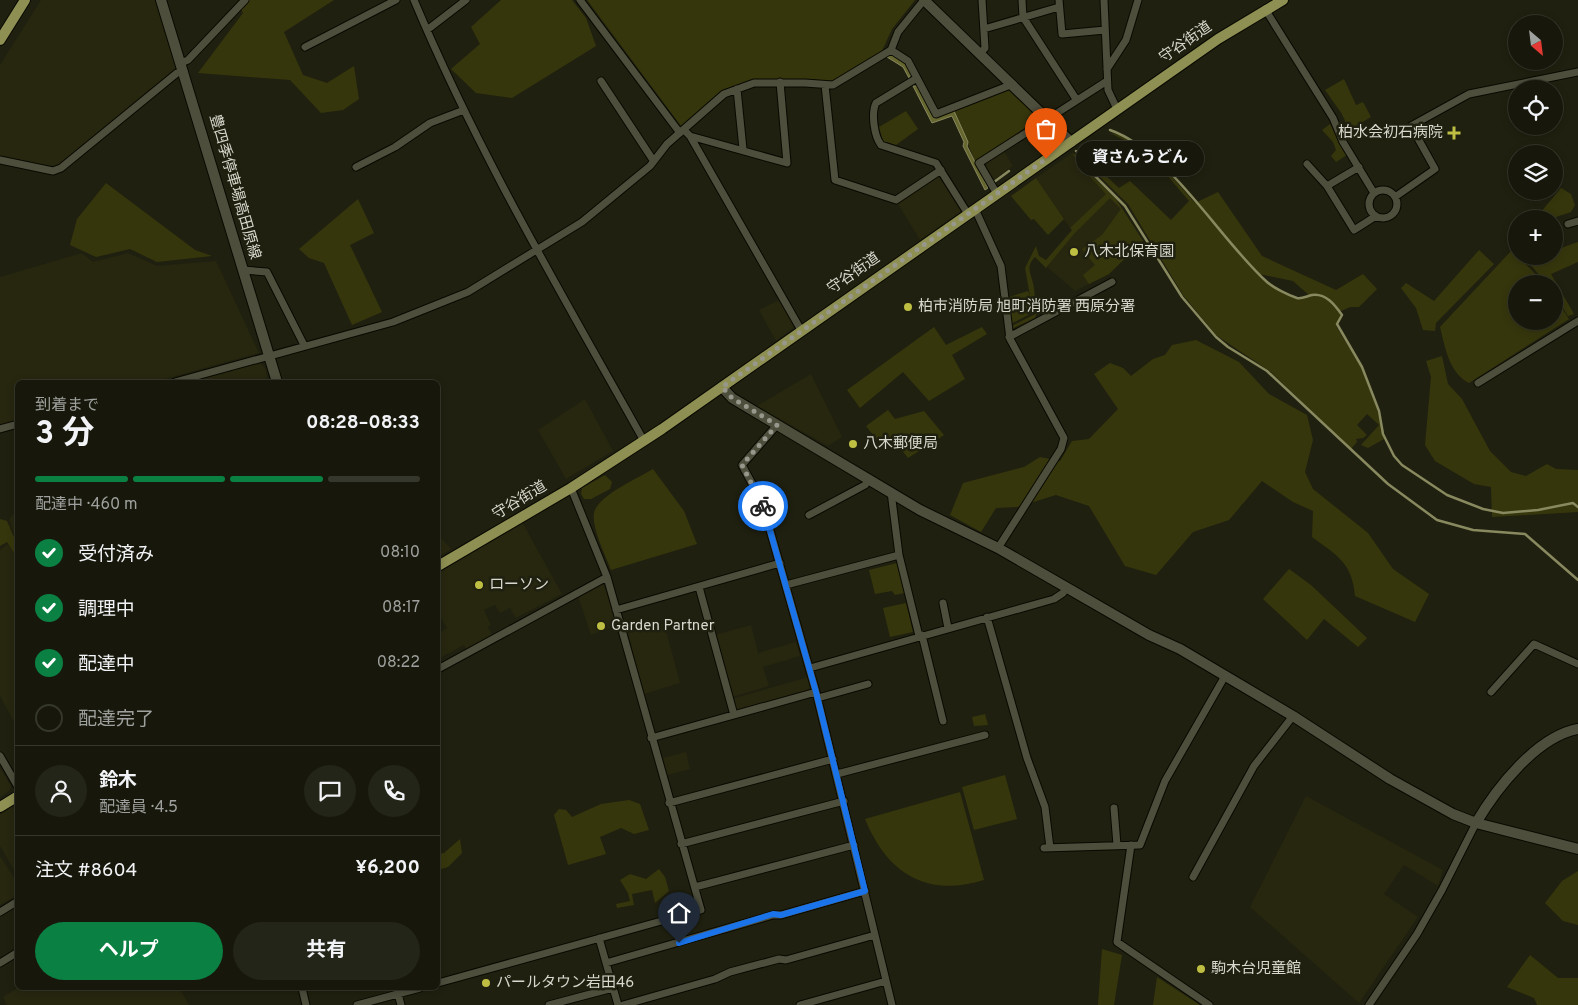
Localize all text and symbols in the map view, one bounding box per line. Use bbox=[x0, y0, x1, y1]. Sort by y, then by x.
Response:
north arrow bbox=[1508, 15, 1562, 70]
map controls bbox=[1508, 15, 1563, 330]
street label: 守谷街道 bbox=[1156, 18, 1216, 68]
button: locate bbox=[1508, 80, 1563, 135]
pin bbox=[1025, 108, 1067, 159]
street label: 豊四季停車場高田原線 bbox=[204, 112, 264, 262]
icon: bag bbox=[1032, 115, 1060, 143]
place label: 柏水会初石病院 bbox=[1338, 124, 1443, 143]
marker: 柏水会初石病院 bbox=[1447, 126, 1461, 140]
callout: 資さんうどん bbox=[1076, 142, 1204, 176]
button: layers bbox=[1508, 145, 1563, 200]
text: 資さんうどん bbox=[1092, 148, 1188, 168]
button: + bbox=[1508, 210, 1563, 265]
place label: 八木北保育園 bbox=[1084, 242, 1174, 262]
marker: 八木北保育園 bbox=[1068, 246, 1080, 258]
street label: 守谷街道 bbox=[824, 249, 884, 299]
button: − bbox=[1508, 275, 1563, 330]
place label: 柏市消防局 旭町消防署 西原分署 bbox=[918, 298, 1135, 317]
marker: 柏市消防局 旭町消防署 西原分署 bbox=[902, 301, 914, 313]
text: 到着まで bbox=[35, 396, 99, 416]
text: 08:28–08:33 bbox=[306, 411, 420, 435]
text: 3 分 bbox=[35, 415, 94, 455]
place label: 八木郵便局 bbox=[863, 435, 938, 454]
marker: 八木郵便局 bbox=[847, 438, 859, 450]
street label: 守谷街道 bbox=[489, 477, 551, 525]
courier bbox=[738, 481, 788, 531]
icon: bike bbox=[749, 492, 777, 520]
text: 配達中 · 460 m bbox=[35, 495, 138, 515]
icon: check bbox=[35, 539, 63, 567]
text: 受付済み bbox=[78, 543, 154, 567]
text: 08:10 bbox=[380, 543, 420, 563]
place label: ローソン bbox=[489, 576, 549, 595]
marker: ローソン bbox=[473, 579, 485, 591]
icon: check bbox=[35, 594, 63, 622]
text: 調理中 bbox=[78, 598, 135, 622]
text: 08:17 bbox=[382, 598, 420, 618]
place label: Garden Partner bbox=[611, 617, 715, 636]
marker: Garden Partner bbox=[595, 620, 607, 632]
icon: check bbox=[35, 649, 63, 677]
text: 配達中 bbox=[78, 653, 135, 677]
text: 08:22 bbox=[377, 653, 420, 673]
text: 配達完了 bbox=[78, 708, 154, 732]
button: person bbox=[35, 765, 87, 817]
button: chat bbox=[304, 765, 356, 817]
button: phone bbox=[368, 765, 420, 817]
text: 鈴木 bbox=[99, 769, 137, 793]
text: 配達員 · 4.5 bbox=[99, 798, 178, 818]
text: ¥6,200 bbox=[355, 856, 420, 880]
text: 注文 #8604 bbox=[35, 859, 137, 883]
pin bbox=[658, 892, 700, 943]
icon: home bbox=[665, 899, 693, 927]
button: ヘルプ bbox=[35, 922, 223, 980]
button: 共有 bbox=[233, 922, 420, 980]
place label: 駒木台児童館 bbox=[1211, 960, 1301, 979]
marker: 駒木台児童館 bbox=[1195, 963, 1207, 975]
place label: パールタウン岩田46 bbox=[496, 974, 634, 993]
marker: パールタウン岩田46 bbox=[480, 977, 492, 989]

